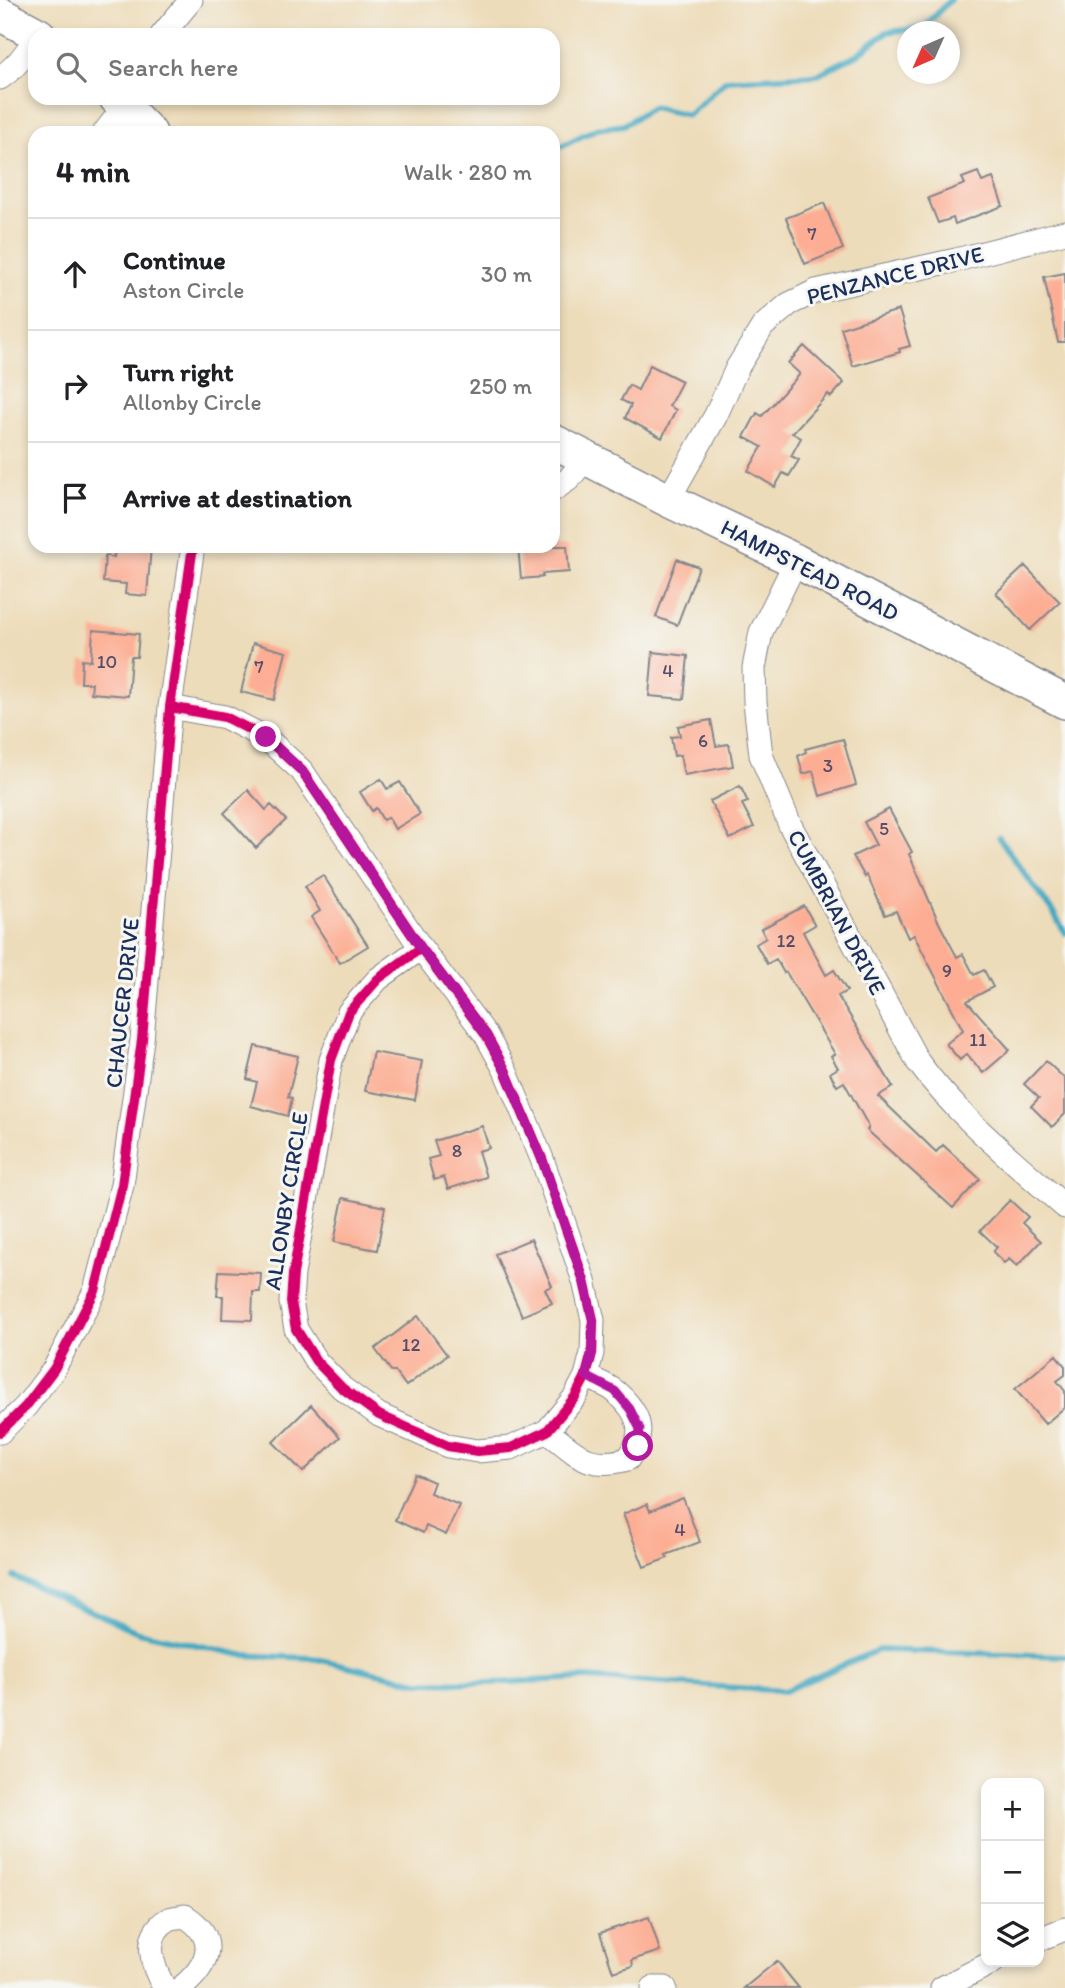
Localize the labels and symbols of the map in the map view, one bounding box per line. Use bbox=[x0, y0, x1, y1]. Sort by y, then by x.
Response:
north arrow bbox=[897, 21, 960, 84]
house number: 7 bbox=[807, 222, 817, 245]
street label: PENZANCE DRIVE bbox=[804, 239, 987, 311]
street label: HAMPSTEAD ROAD bbox=[716, 513, 904, 627]
house number: 10 bbox=[97, 650, 117, 673]
house number: 7 bbox=[254, 655, 264, 678]
house number: 4 bbox=[662, 659, 674, 682]
route end bbox=[250, 721, 281, 752]
house number: 6 bbox=[698, 729, 708, 752]
house number: 3 bbox=[823, 754, 833, 777]
house number: 5 bbox=[879, 817, 889, 840]
street label: CUMBRIAN DRIVE bbox=[782, 825, 892, 999]
street label: CHAUCER DRIVE bbox=[99, 916, 145, 1090]
house number: 12 bbox=[777, 929, 795, 952]
house number: 9 bbox=[942, 959, 952, 982]
house number: 11 bbox=[969, 1028, 987, 1051]
street label: ALLONBY CIRCLE bbox=[258, 1110, 314, 1292]
house number: 8 bbox=[452, 1139, 462, 1162]
house number: 12 bbox=[402, 1333, 420, 1356]
route start bbox=[622, 1430, 653, 1461]
house number: 4 bbox=[674, 1518, 686, 1541]

